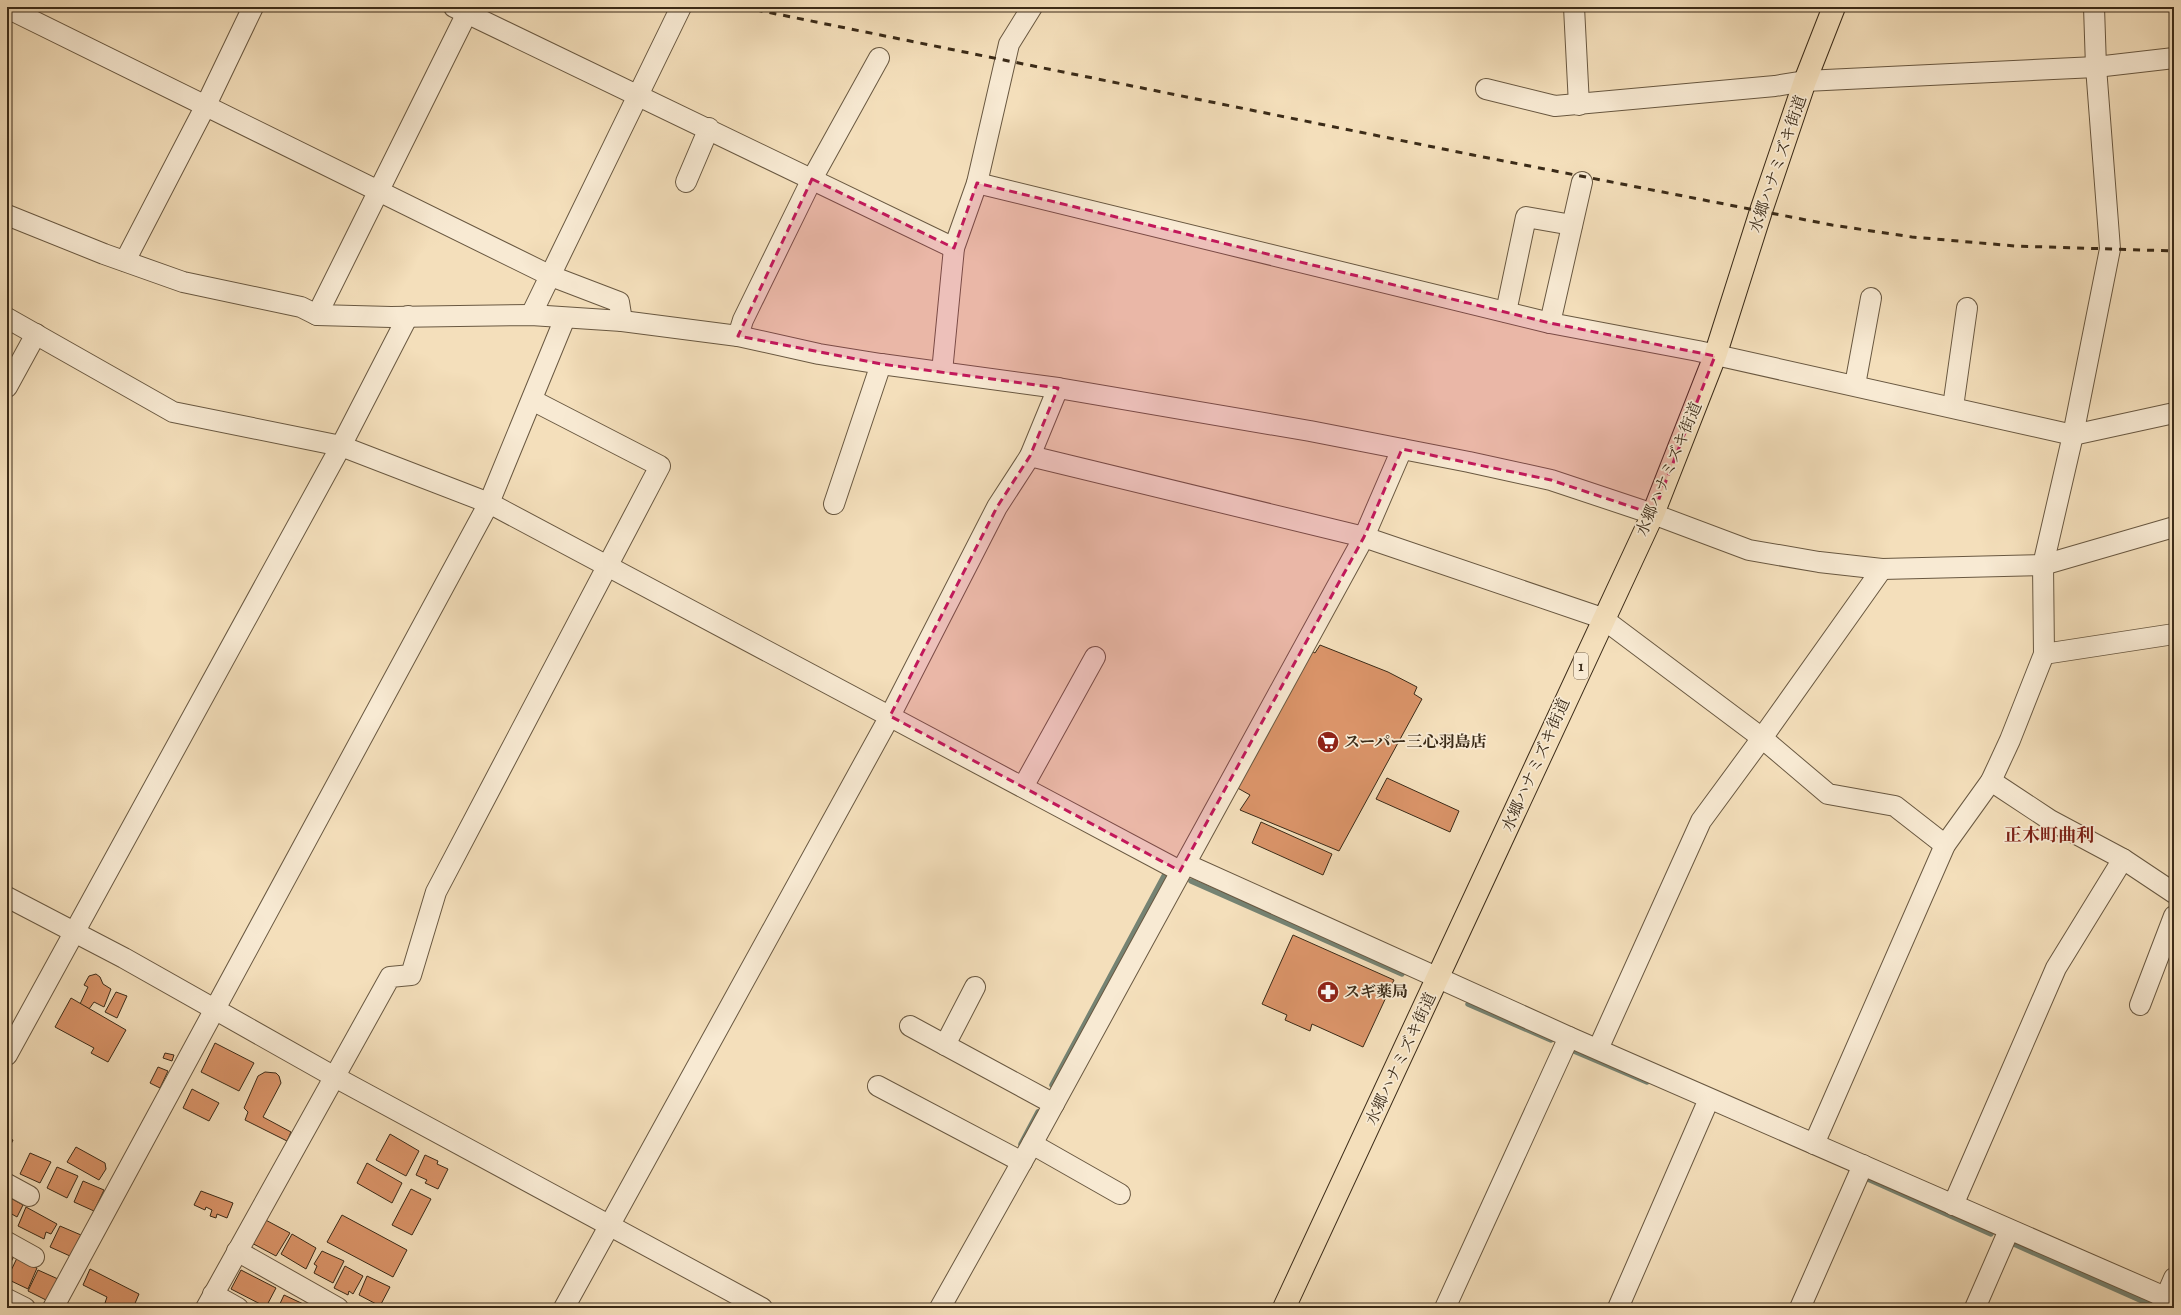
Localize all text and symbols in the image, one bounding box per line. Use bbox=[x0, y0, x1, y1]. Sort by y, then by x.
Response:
street label: 水郷ハナミズキ街道 bbox=[1744, 92, 1812, 236]
street label: 水郷ハナミズキ街道 bbox=[1631, 398, 1707, 540]
road number: 1 bbox=[1574, 653, 1588, 679]
street label: 水郷ハナミズキ街道 bbox=[1497, 695, 1575, 835]
supermarket icon: スーパー三心羽島店 bbox=[1315, 729, 1341, 755]
place label: スーパー三心羽島店 bbox=[1344, 731, 1486, 753]
district label: 正木町曲利 bbox=[2004, 823, 2094, 847]
pharmacy icon: スギ薬局 bbox=[1315, 979, 1341, 1005]
place label: スギ薬局 bbox=[1344, 981, 1408, 1003]
street label: 水郷ハナミズキ街道 bbox=[1361, 989, 1441, 1129]

